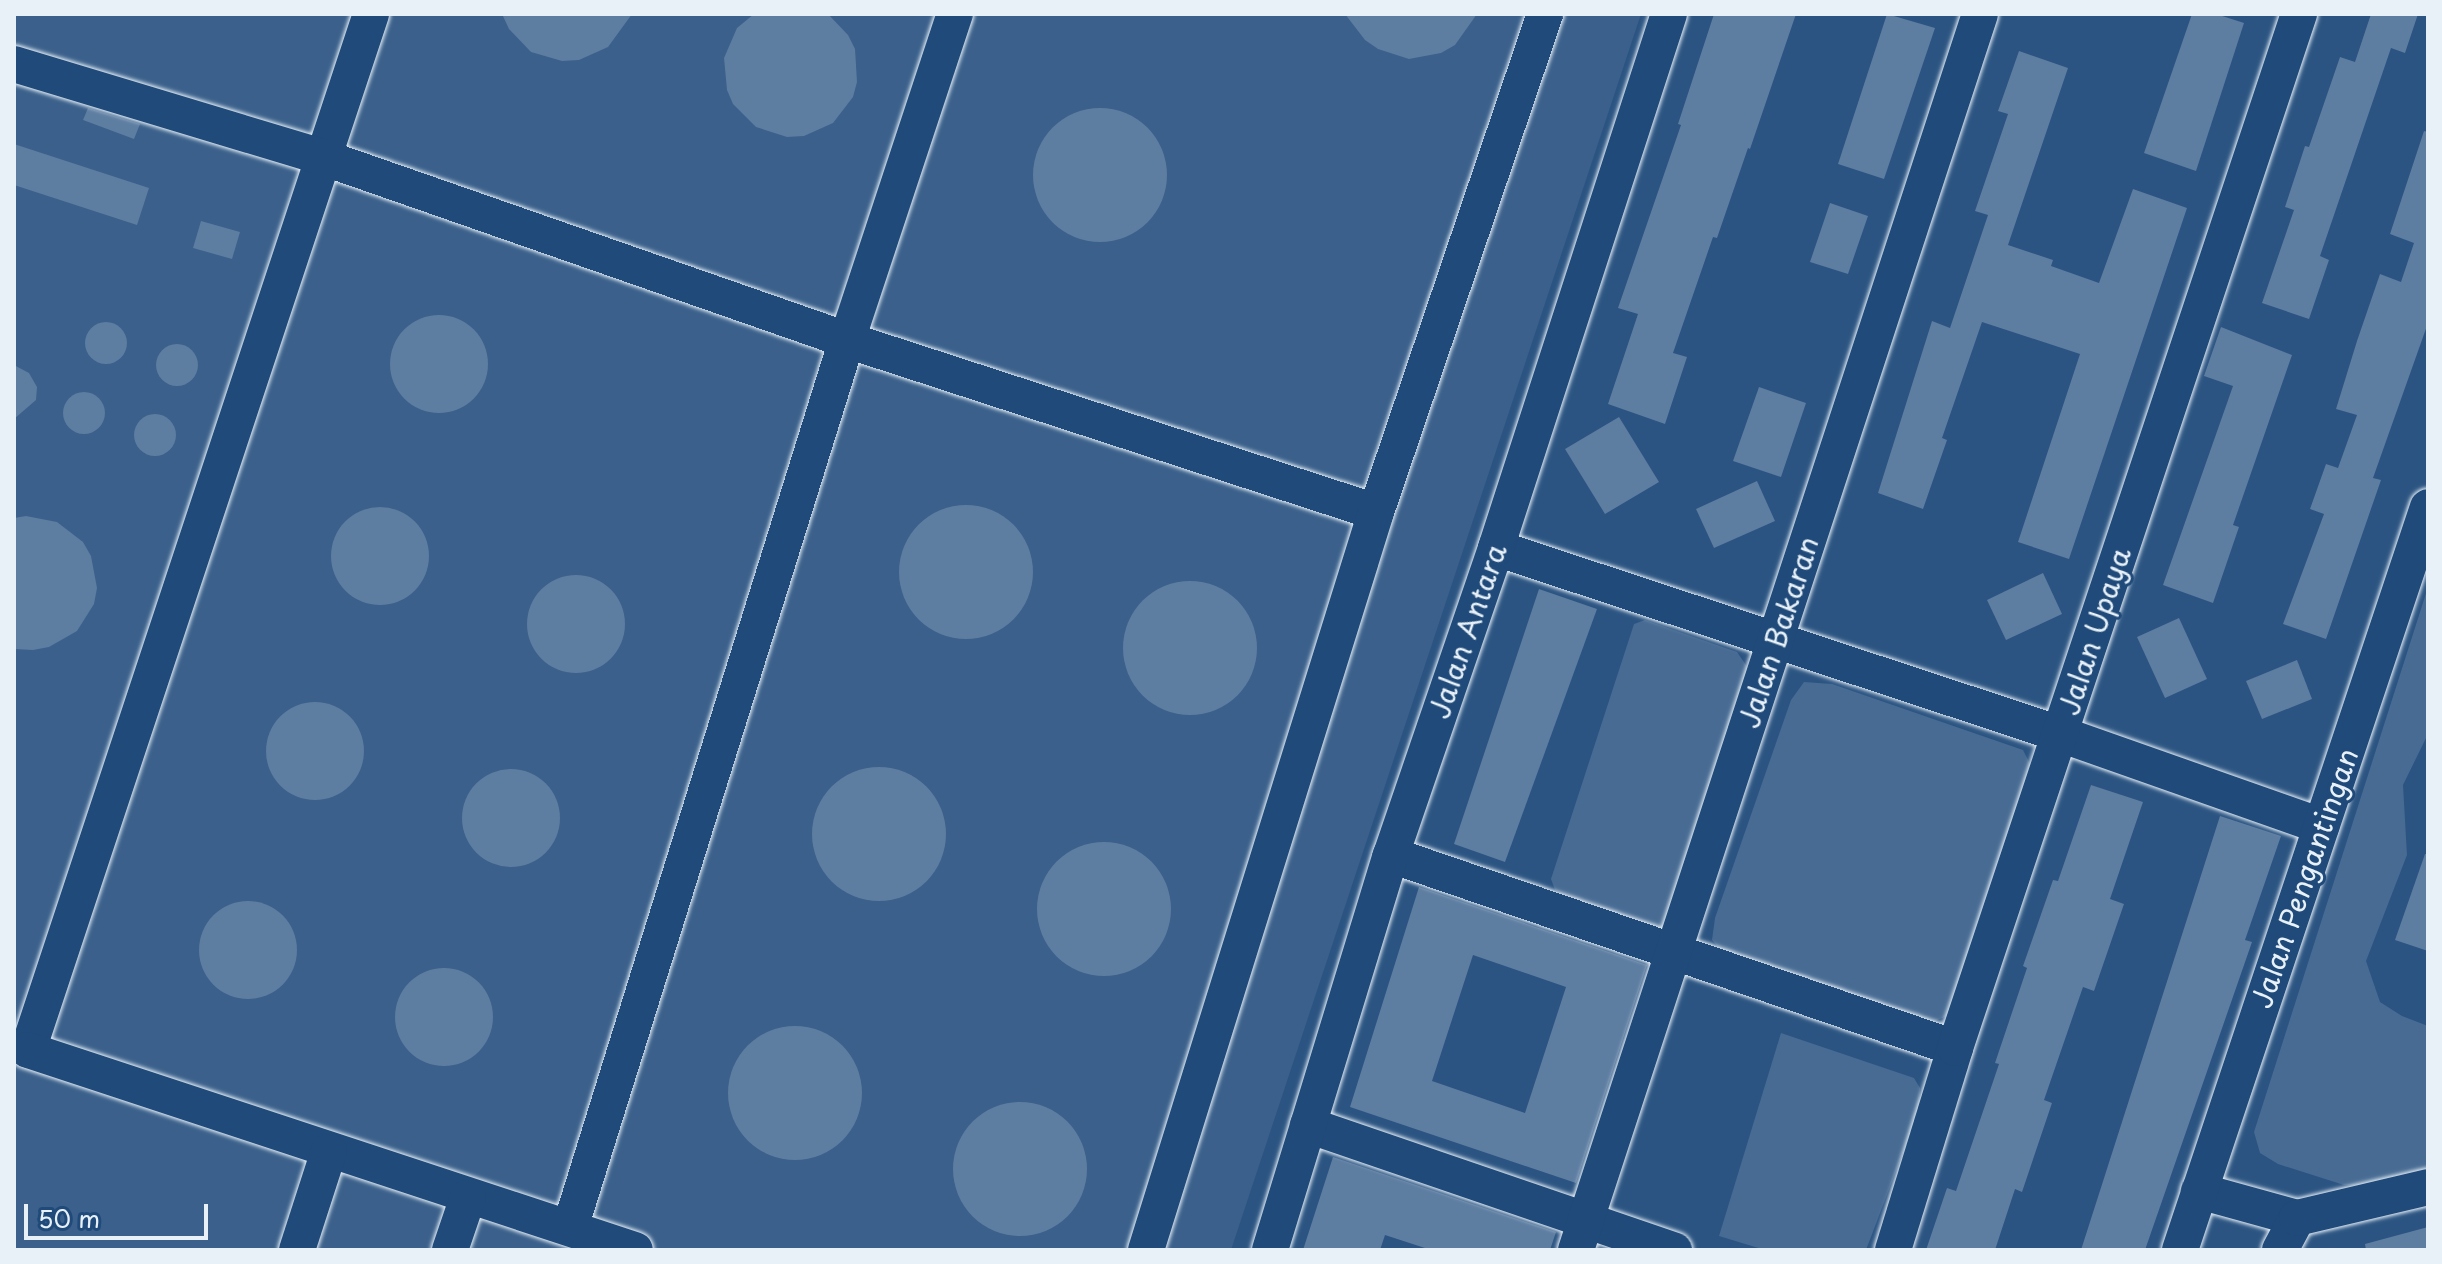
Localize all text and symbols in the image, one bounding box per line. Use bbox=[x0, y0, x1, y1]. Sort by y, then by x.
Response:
street label: Jalan Bakaran bbox=[1731, 532, 1825, 732]
street label: Jalan Antara bbox=[1421, 539, 1513, 723]
street label: Jalan Upaya bbox=[2051, 543, 2137, 719]
street label: Jalan Pengantingan bbox=[2244, 744, 2364, 1012]
scale bar bbox=[28, 1188, 212, 1238]
text: 50 m bbox=[38, 1200, 100, 1236]

